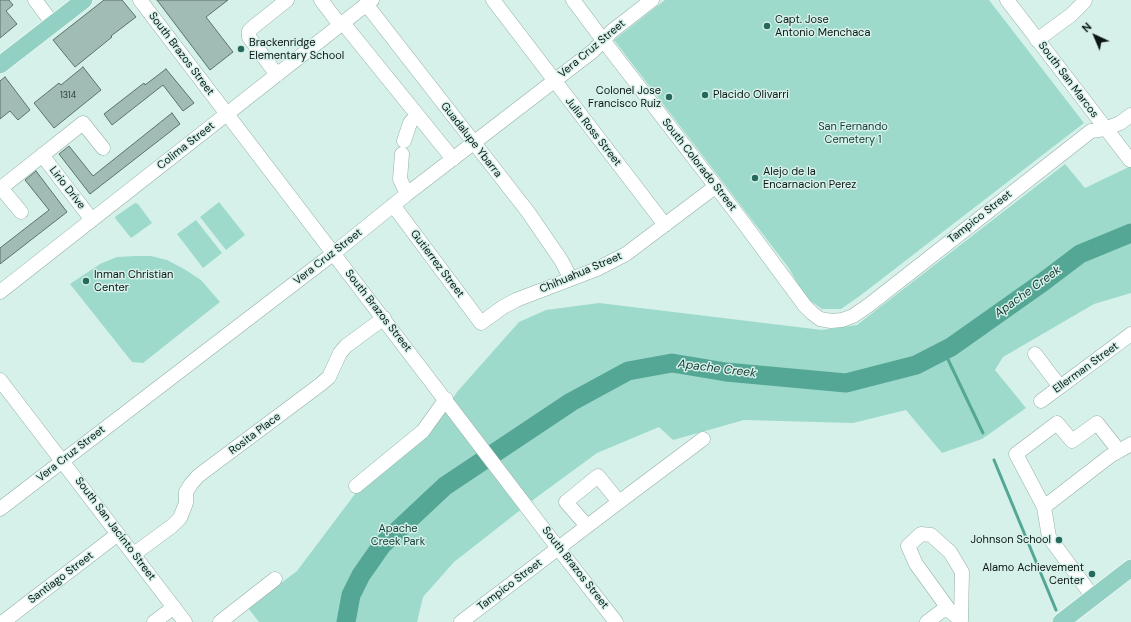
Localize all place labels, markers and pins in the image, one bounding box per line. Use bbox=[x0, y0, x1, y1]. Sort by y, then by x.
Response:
place label: Capt. Jose Antonio Menchaca bbox=[775, 13, 870, 39]
marker: Capt. Jose Antonio Menchaca bbox=[762, 21, 772, 31]
place label: Brackenridge Elementary School bbox=[249, 36, 344, 62]
marker: Brackenridge Elementary School bbox=[236, 44, 246, 54]
place label: Colonel Jose Francisco Ruiz bbox=[588, 84, 661, 110]
place label: Placido Olivarri bbox=[713, 88, 789, 102]
marker: Placido Olivarri bbox=[700, 90, 710, 100]
marker: Colonel Jose Francisco Ruiz bbox=[664, 92, 674, 102]
place label: Alejo de la Encarnacion Perez bbox=[763, 165, 856, 191]
marker: Alejo de la Encarnacion Perez bbox=[750, 173, 760, 183]
place label: Inman Christian Center bbox=[94, 268, 173, 294]
marker: Inman Christian Center bbox=[81, 276, 91, 286]
place label: Johnson School bbox=[971, 533, 1051, 547]
marker: Johnson School bbox=[1054, 535, 1064, 545]
place label: Alamo Achievement Center bbox=[982, 561, 1084, 587]
marker: Alamo Achievement Center bbox=[1087, 569, 1097, 579]

